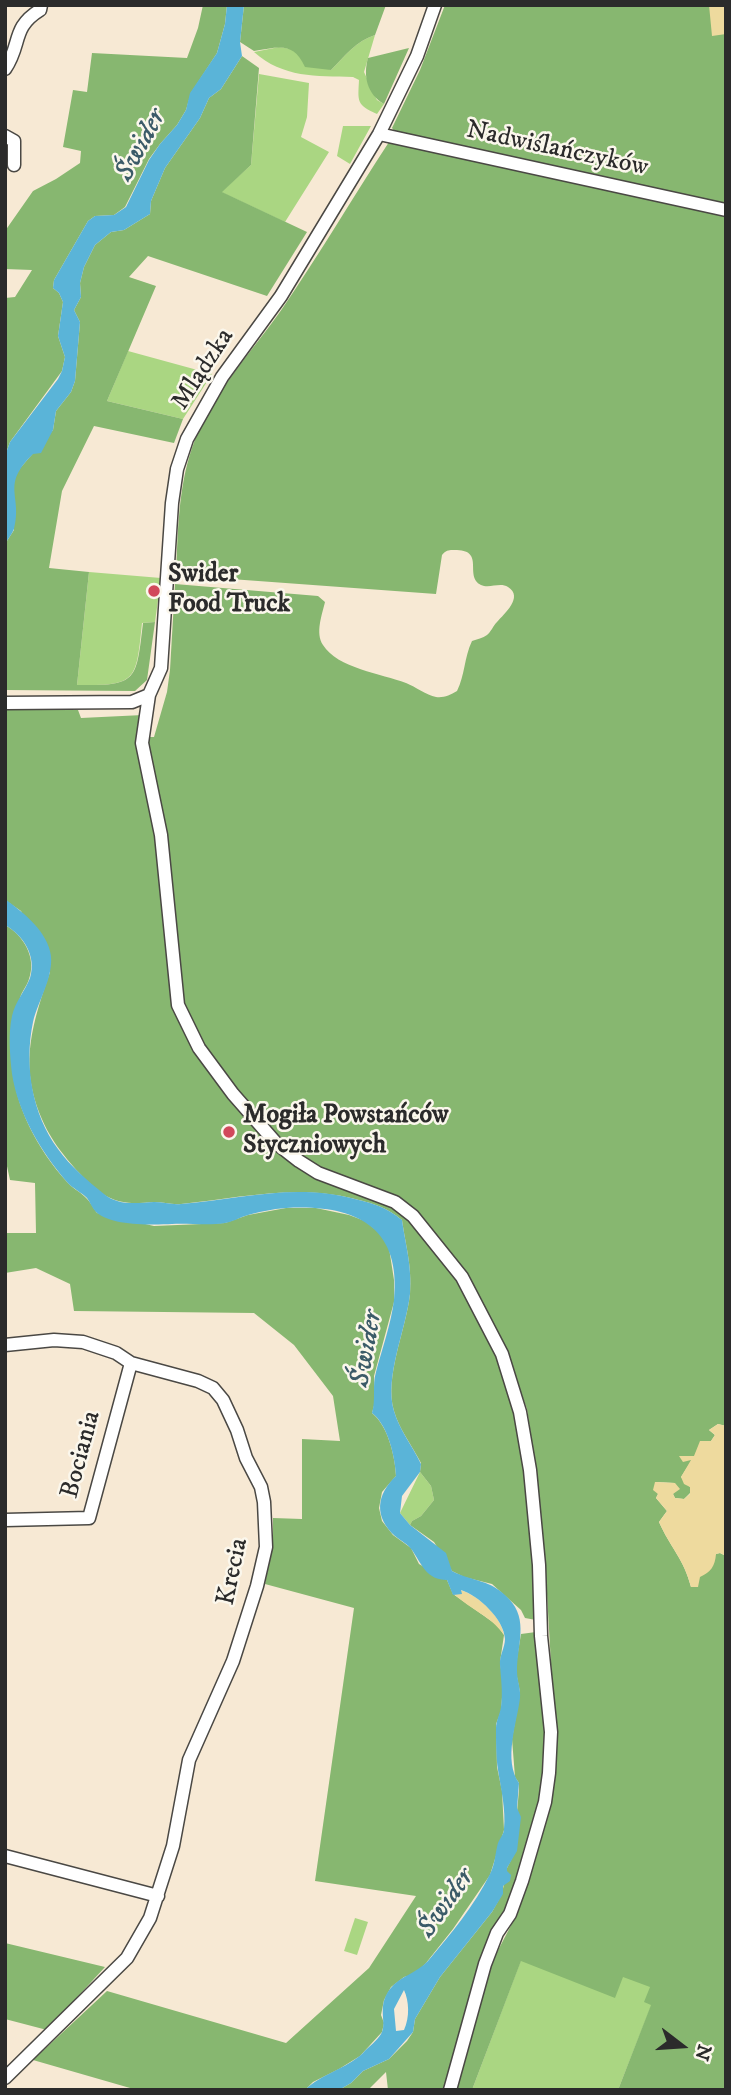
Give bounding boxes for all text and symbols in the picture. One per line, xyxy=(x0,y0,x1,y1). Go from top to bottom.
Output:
water label: Świder xyxy=(109,104,175,188)
street label: Nadwiślańczyków xyxy=(463,115,651,185)
street label: Mlądzka xyxy=(166,323,242,417)
place label: Swider Food Truck xyxy=(168,560,290,622)
marker: Swider Food Truck xyxy=(146,583,162,599)
place label: Mogiła Powstańców Styczniowych xyxy=(243,1101,449,1162)
marker: Mogiła Powstańców Styczniowych xyxy=(221,1124,237,1140)
water label: Świder xyxy=(345,1308,391,1390)
street label: Bociania xyxy=(55,1408,109,1502)
street label: Krecia xyxy=(212,1536,256,1608)
water label: Świder xyxy=(411,1863,483,1945)
north arrow xyxy=(647,2011,717,2081)
text: N xyxy=(689,2041,716,2063)

